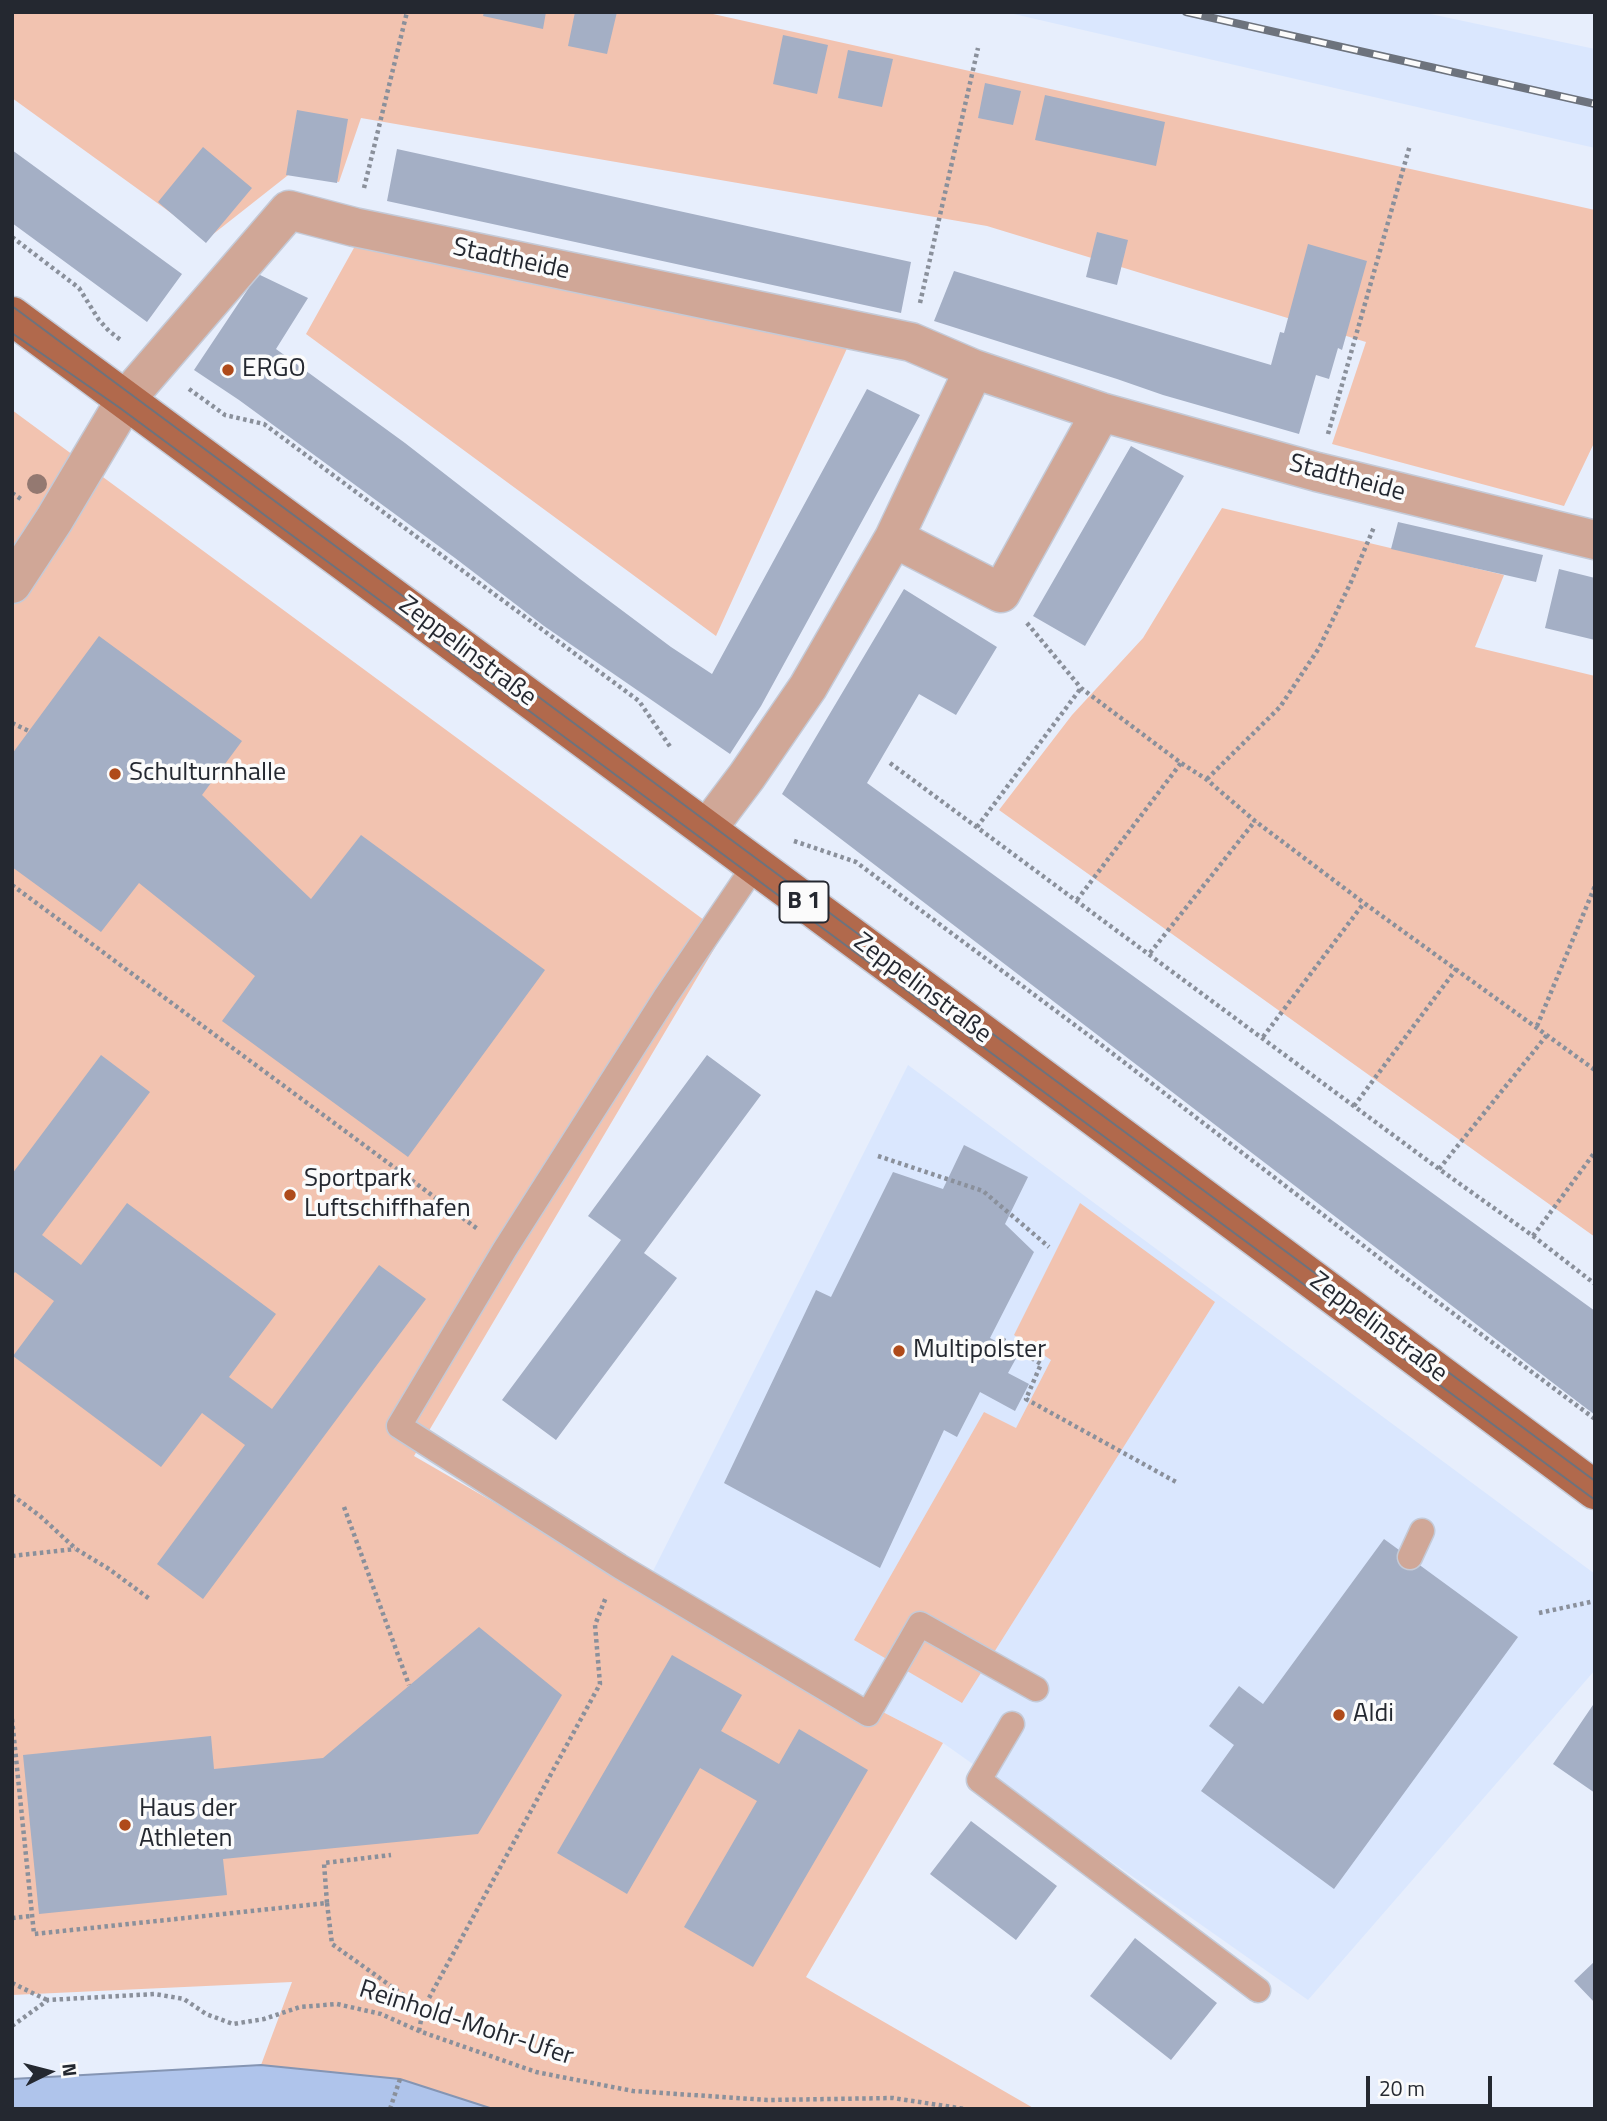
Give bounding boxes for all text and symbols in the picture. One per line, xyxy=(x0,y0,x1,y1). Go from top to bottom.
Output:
street label: Stadtheide xyxy=(450,232,572,288)
place label: ERGO xyxy=(242,354,306,386)
marker: ERGO xyxy=(220,362,236,378)
street label: Stadtheide xyxy=(1286,449,1408,509)
street label: Zeppelinstraße xyxy=(392,590,542,714)
place label: Schulturnhalle xyxy=(129,758,286,790)
marker: Schulturnhalle xyxy=(107,766,123,782)
road number: B 1 xyxy=(780,882,828,922)
street label: Zeppelinstraße xyxy=(847,927,997,1051)
place label: Sportpark Luftschiffhafen xyxy=(304,1164,471,1226)
marker: Sportpark Luftschiffhafen xyxy=(282,1187,298,1203)
street label: Zeppelinstraße xyxy=(1303,1266,1453,1390)
place label: Multipolster xyxy=(913,1335,1046,1367)
marker: Multipolster xyxy=(891,1343,907,1359)
place label: Aldi xyxy=(1353,1699,1394,1731)
marker: Aldi xyxy=(1331,1707,1347,1723)
place label: Haus der Athleten xyxy=(139,1794,237,1856)
marker: Haus der Athleten xyxy=(117,1817,133,1833)
street label: Reinhold-Mohr-Ufer xyxy=(355,1975,577,2073)
north arrow xyxy=(14,2037,84,2107)
text: N xyxy=(55,2062,85,2078)
scale bar xyxy=(1369,2062,1495,2106)
text: 20 m xyxy=(1379,2072,1425,2104)

